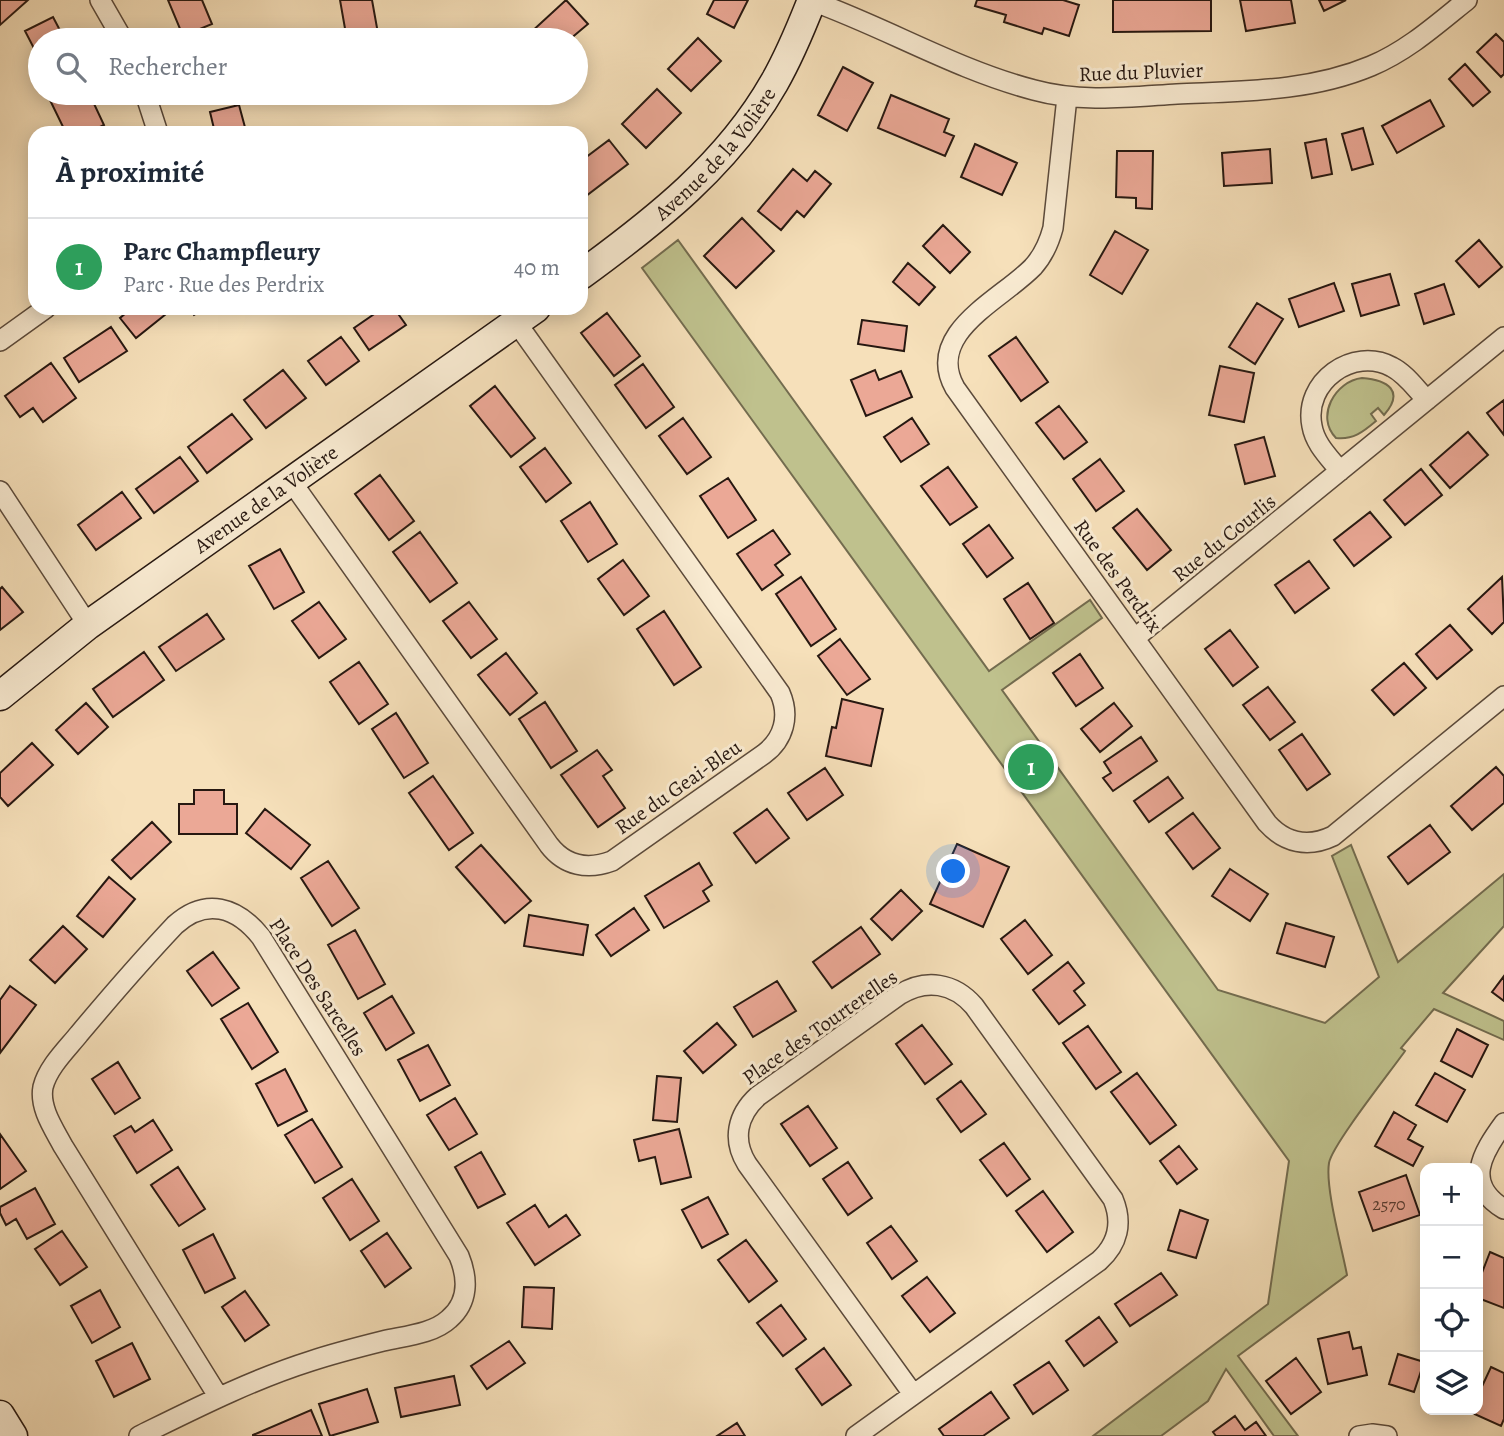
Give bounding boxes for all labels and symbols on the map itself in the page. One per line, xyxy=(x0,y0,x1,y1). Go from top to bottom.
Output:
street label: Rue du Pluvier xyxy=(1078,56,1204,88)
street label: Avenue de la Volière xyxy=(648,82,782,227)
street label: Avenue de la Volière xyxy=(188,439,343,560)
street label: Rue du Courlis xyxy=(1166,487,1282,589)
street label: Rue des Perdrix xyxy=(1067,514,1169,638)
street label: Rue du Geai-Bleu xyxy=(609,733,747,841)
pin: 1 xyxy=(1008,741,1054,793)
your location xyxy=(936,854,970,888)
street label: Place Des Sarcelles xyxy=(263,912,373,1062)
street label: Place des Tourterelles xyxy=(737,963,903,1091)
house number: 2570 xyxy=(1372,1192,1406,1216)

